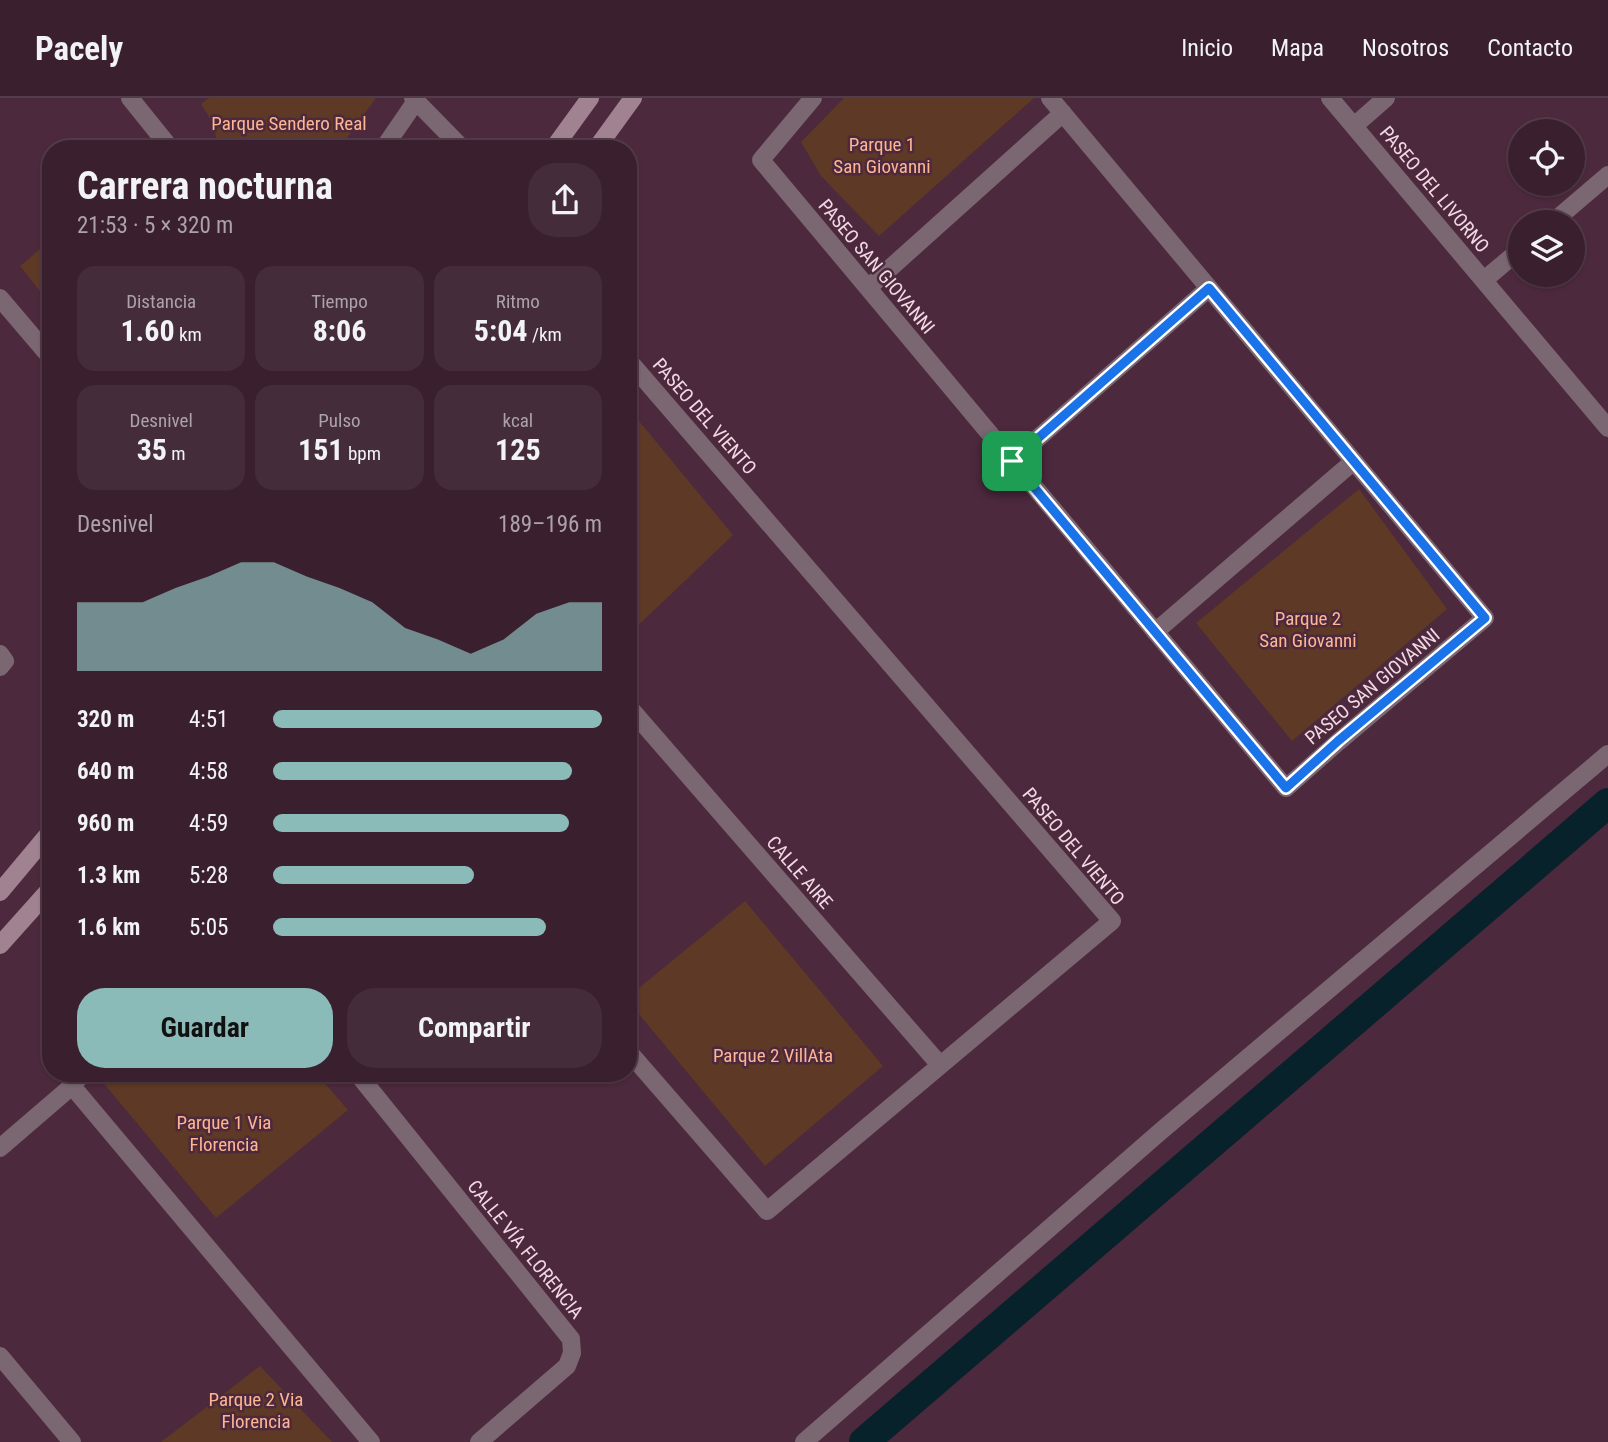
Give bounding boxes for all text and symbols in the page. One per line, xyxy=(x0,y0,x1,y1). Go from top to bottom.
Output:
text: Pacely xyxy=(35,29,123,68)
text: Inicio xyxy=(1181,34,1233,62)
text: Mapa xyxy=(1271,34,1324,62)
text: Nosotros xyxy=(1362,34,1449,62)
text: Contacto xyxy=(1487,34,1573,62)
park label: Parque Sendero Real xyxy=(211,112,367,135)
map controls xyxy=(1508,119,1585,287)
button: locate xyxy=(1508,119,1585,196)
street label: PASEO DEL LIVORNO xyxy=(1375,121,1494,257)
park label: Parque 1 San Giovanni xyxy=(833,133,931,178)
button: share xyxy=(528,163,602,237)
text: Carrera nocturna xyxy=(77,164,333,208)
street label: PASEO SAN GIOVANNI xyxy=(814,194,940,338)
button: layers xyxy=(1508,210,1585,287)
text: 21:53 · 5 × 320 m xyxy=(77,212,233,239)
text: Distancia xyxy=(126,290,196,313)
text: Tiempo xyxy=(311,290,368,313)
text: Ritmo xyxy=(496,290,540,313)
text: 1.60 xyxy=(120,313,175,348)
text: 8:06 xyxy=(313,313,366,348)
text: 5:04 xyxy=(474,313,528,348)
text: km xyxy=(175,323,202,346)
text: /km xyxy=(528,323,562,346)
street label: PASEO DEL VIENTO xyxy=(648,354,761,479)
text: Desnivel xyxy=(130,409,193,432)
text: Pulso xyxy=(318,409,361,432)
text: kcal xyxy=(503,409,533,432)
pin xyxy=(982,431,1042,491)
text: 35 xyxy=(137,432,167,467)
text: 151 xyxy=(298,432,344,467)
text: 125 xyxy=(495,432,541,467)
text: m xyxy=(167,442,186,465)
text: bpm xyxy=(344,442,381,465)
icon: arrive xyxy=(993,442,1031,480)
text: Desnivel xyxy=(77,511,154,538)
text: 189–196 m xyxy=(498,511,602,538)
park label: Parque 2 San Giovanni xyxy=(1259,607,1357,652)
street label: PASEO SAN GIOVANNI xyxy=(1300,623,1444,749)
text: 320 m xyxy=(77,706,134,733)
text: 4:51 xyxy=(189,706,228,733)
text: 640 m xyxy=(77,758,134,785)
text: 4:58 xyxy=(189,758,228,785)
street label: PASEO DEL VIENTO xyxy=(1018,783,1129,910)
text: 960 m xyxy=(77,810,134,837)
text: 4:59 xyxy=(189,810,228,837)
street label: CALLE AIRE xyxy=(762,831,837,913)
text: 1.3 km xyxy=(77,862,140,889)
text: 5:28 xyxy=(189,862,228,889)
text: 1.6 km xyxy=(77,914,140,941)
text: 5:05 xyxy=(189,914,228,941)
button: Guardar xyxy=(77,988,333,1068)
button: Compartir xyxy=(347,988,602,1068)
park label: Parque 2 VillAta xyxy=(713,1044,833,1067)
park label: Parque 1 Via Florencia xyxy=(177,1111,271,1156)
street label: CALLE VÍA FLORENCIA xyxy=(463,1175,589,1323)
park label: Parque 2 Via Florencia xyxy=(209,1388,303,1433)

